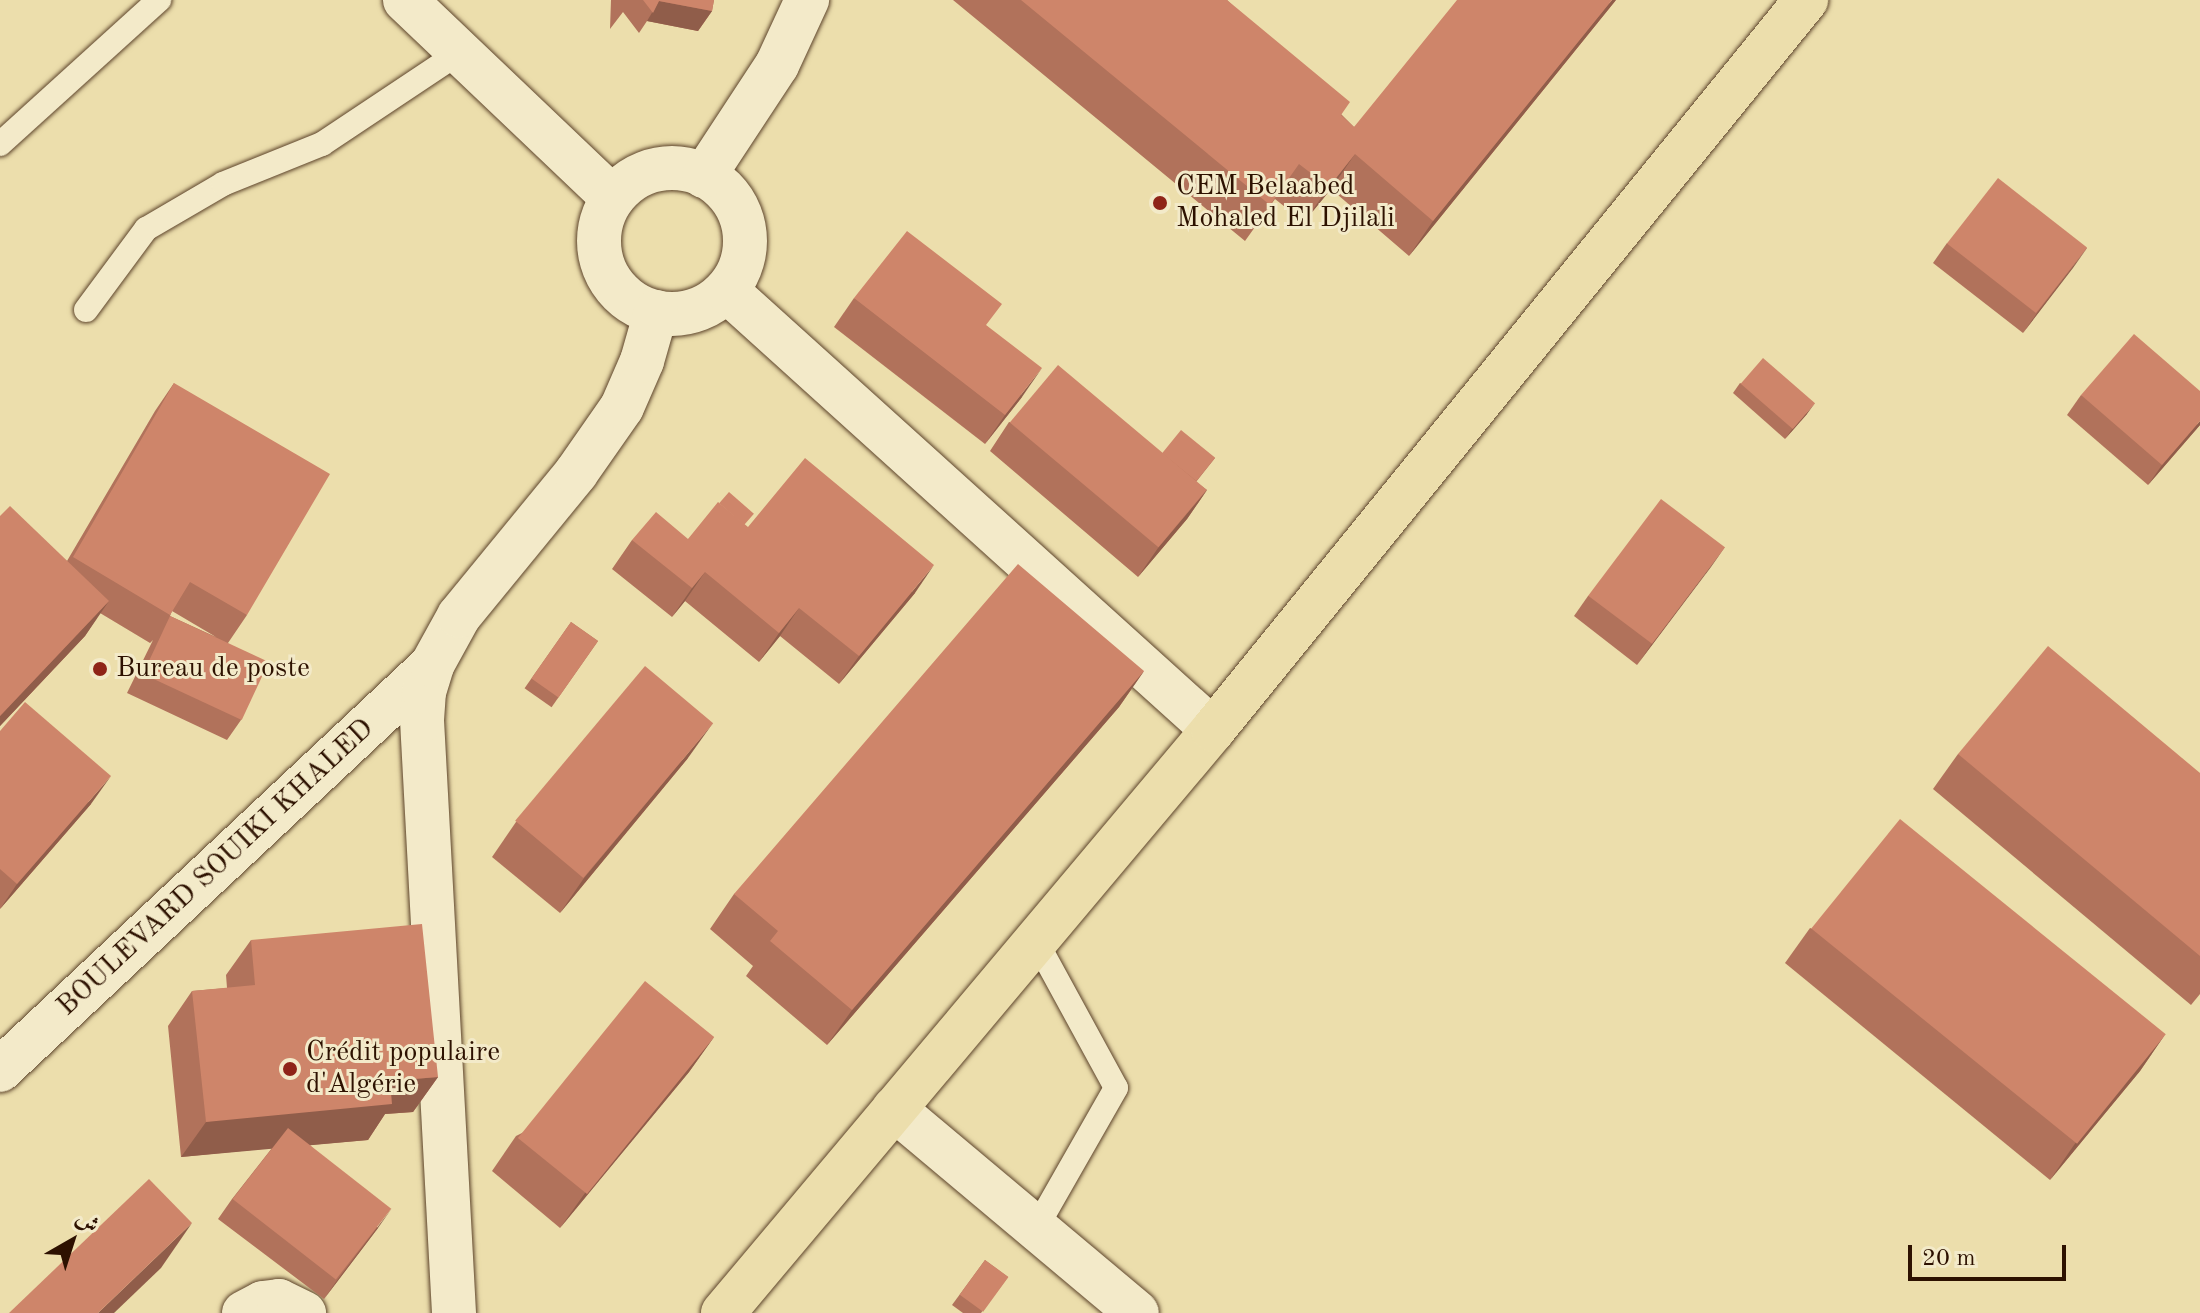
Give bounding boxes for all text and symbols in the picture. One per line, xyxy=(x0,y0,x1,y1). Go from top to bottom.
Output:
place label: CEM Belaabed Mohaled El Djilali xyxy=(1176,170,1395,236)
marker: CEM Belaabed Mohaled El Djilali xyxy=(1151,194,1169,212)
place label: Bureau de poste xyxy=(116,652,310,686)
marker: Bureau de poste xyxy=(91,660,109,678)
street label: BOULEVARD SOUIKI KHALED xyxy=(51,712,381,1024)
place label: Crédit populaire d'Algérie xyxy=(306,1036,500,1102)
marker: Crédit populaire d'Algérie xyxy=(281,1060,299,1078)
north arrow xyxy=(32,1201,112,1281)
text: ش xyxy=(72,1207,103,1238)
scale bar xyxy=(1912,1229,2070,1279)
text: 20 m xyxy=(1922,1247,1976,1271)

